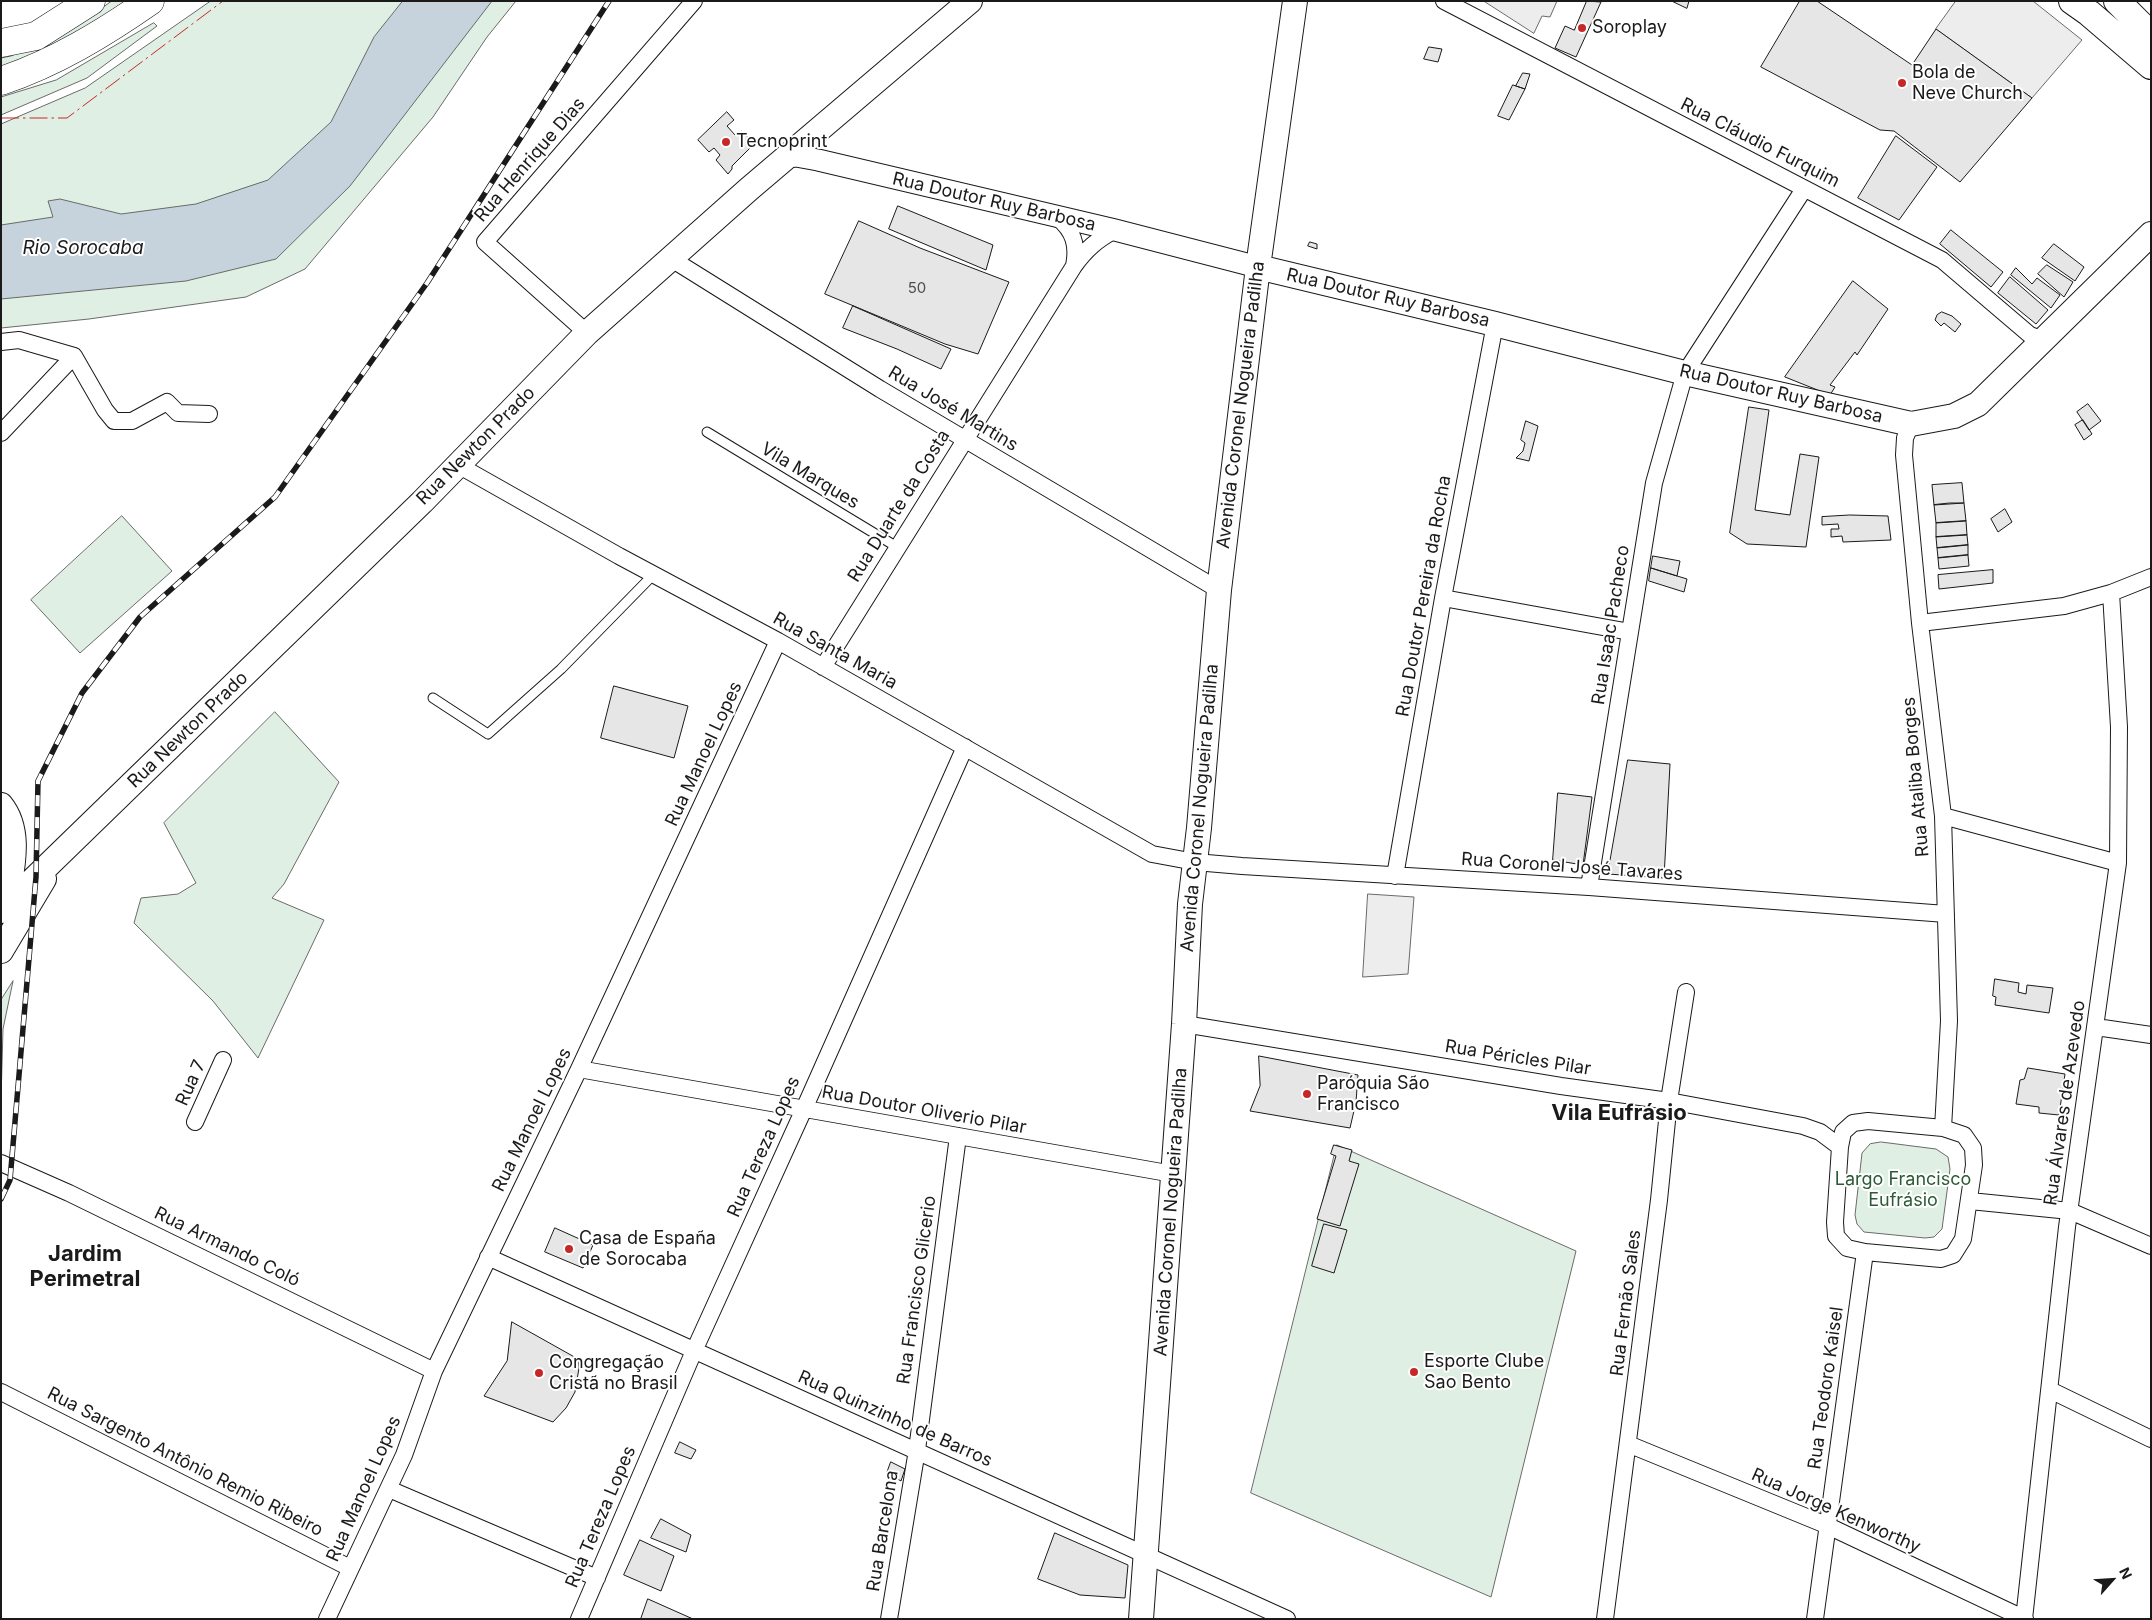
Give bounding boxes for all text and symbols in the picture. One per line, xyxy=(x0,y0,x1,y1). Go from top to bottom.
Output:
place label: Soroplay xyxy=(1592,17,1667,39)
marker: Soroplay xyxy=(1576,22,1588,34)
place label: Bola de Neve Church xyxy=(1912,62,2023,104)
marker: Bola de Neve Church xyxy=(1896,77,1908,89)
street label: Rua Henrique Dias xyxy=(470,93,590,227)
street label: Rua Cláudio Furquim xyxy=(1677,93,1843,193)
place label: Tecnoprint xyxy=(736,131,827,153)
marker: Tecnoprint xyxy=(720,136,732,148)
street label: Rua Doutor Ruy Barbosa xyxy=(890,168,1098,236)
water label: Rio Sorocaba xyxy=(22,237,144,259)
street label: Avenida Coronel Nogueira Padilha xyxy=(1213,260,1269,550)
street label: Rua Doutor Ruy Barbosa xyxy=(1284,264,1492,332)
house number: 50 xyxy=(908,279,926,297)
street label: Rua Doutor Ruy Barbosa xyxy=(1677,360,1885,428)
street label: Rua José Martins xyxy=(884,362,1022,456)
street label: Rua Newton Prado xyxy=(412,382,540,510)
street label: Rua Duarte da Costa xyxy=(843,426,955,586)
street label: Vila Marques xyxy=(757,438,863,514)
street label: Rua Doutor Pereira da Rocha xyxy=(1392,474,1456,718)
street label: Rua Isaac Pacheco xyxy=(1588,544,1634,706)
street label: Rua Santa Maria xyxy=(769,608,901,694)
street label: Avenida Coronel Nogueira Padilha xyxy=(1177,663,1223,953)
street label: Rua Newton Prado xyxy=(124,667,252,793)
street label: Rua Manoel Lopes xyxy=(661,678,747,830)
street label: Rua Ataliba Borges xyxy=(1898,696,1934,858)
street label: Rua Coronel José Tavares xyxy=(1460,848,1684,886)
street label: Rua Álvares de Azevedo xyxy=(2040,999,2090,1207)
street label: Rua Péricles Pilar xyxy=(1443,1036,1593,1080)
street label: Rua Manoel Lopes xyxy=(488,1045,576,1195)
street label: Rua 7 xyxy=(171,1057,211,1109)
street label: Avenida Coronel Nogueira Padilha xyxy=(1150,1067,1192,1357)
street label: Rua Tereza Lopes xyxy=(723,1073,805,1221)
place label: Paróquia São Francisco xyxy=(1317,1073,1430,1116)
street label: Rua Doutor Oliverio Pilar xyxy=(820,1081,1028,1139)
marker: Paróquia São Francisco xyxy=(1301,1088,1313,1100)
district label: Vila Eufrásio xyxy=(1551,1100,1687,1126)
park label: Largo Francisco Eufrásio xyxy=(1835,1169,1971,1212)
street label: Rua Francisco Glicerio xyxy=(893,1194,941,1386)
street label: Rua Armando Coló xyxy=(151,1202,303,1292)
place label: Casa de España de Sorocaba xyxy=(579,1228,716,1270)
street label: Rua Fernão Sales xyxy=(1606,1228,1646,1378)
district label: Jardim Perimetral xyxy=(30,1241,140,1292)
marker: Casa de España de Sorocaba xyxy=(563,1243,575,1255)
street label: Rua Teodoro Kaisel xyxy=(1804,1305,1848,1471)
place label: Esporte Clube Sao Bento xyxy=(1424,1351,1544,1394)
place label: Congregação Cristã no Brasil xyxy=(549,1352,678,1395)
street label: Rua Quinzinho de Barros xyxy=(794,1366,996,1472)
marker: Esporte Clube Sao Bento xyxy=(1408,1366,1420,1378)
marker: Congregação Cristã no Brasil xyxy=(533,1367,545,1379)
street label: Rua Sargento Antônio Remio Ribeiro xyxy=(44,1383,326,1541)
street label: Rua Manoel Lopes xyxy=(322,1413,406,1565)
street label: Rua Tereza Lopes xyxy=(561,1443,641,1591)
street label: Rua Jorge Kenworthy xyxy=(1748,1464,1924,1558)
street label: Rua Barcelona xyxy=(863,1469,903,1593)
north arrow xyxy=(2087,1555,2137,1605)
text: N xyxy=(2116,1565,2136,1582)

